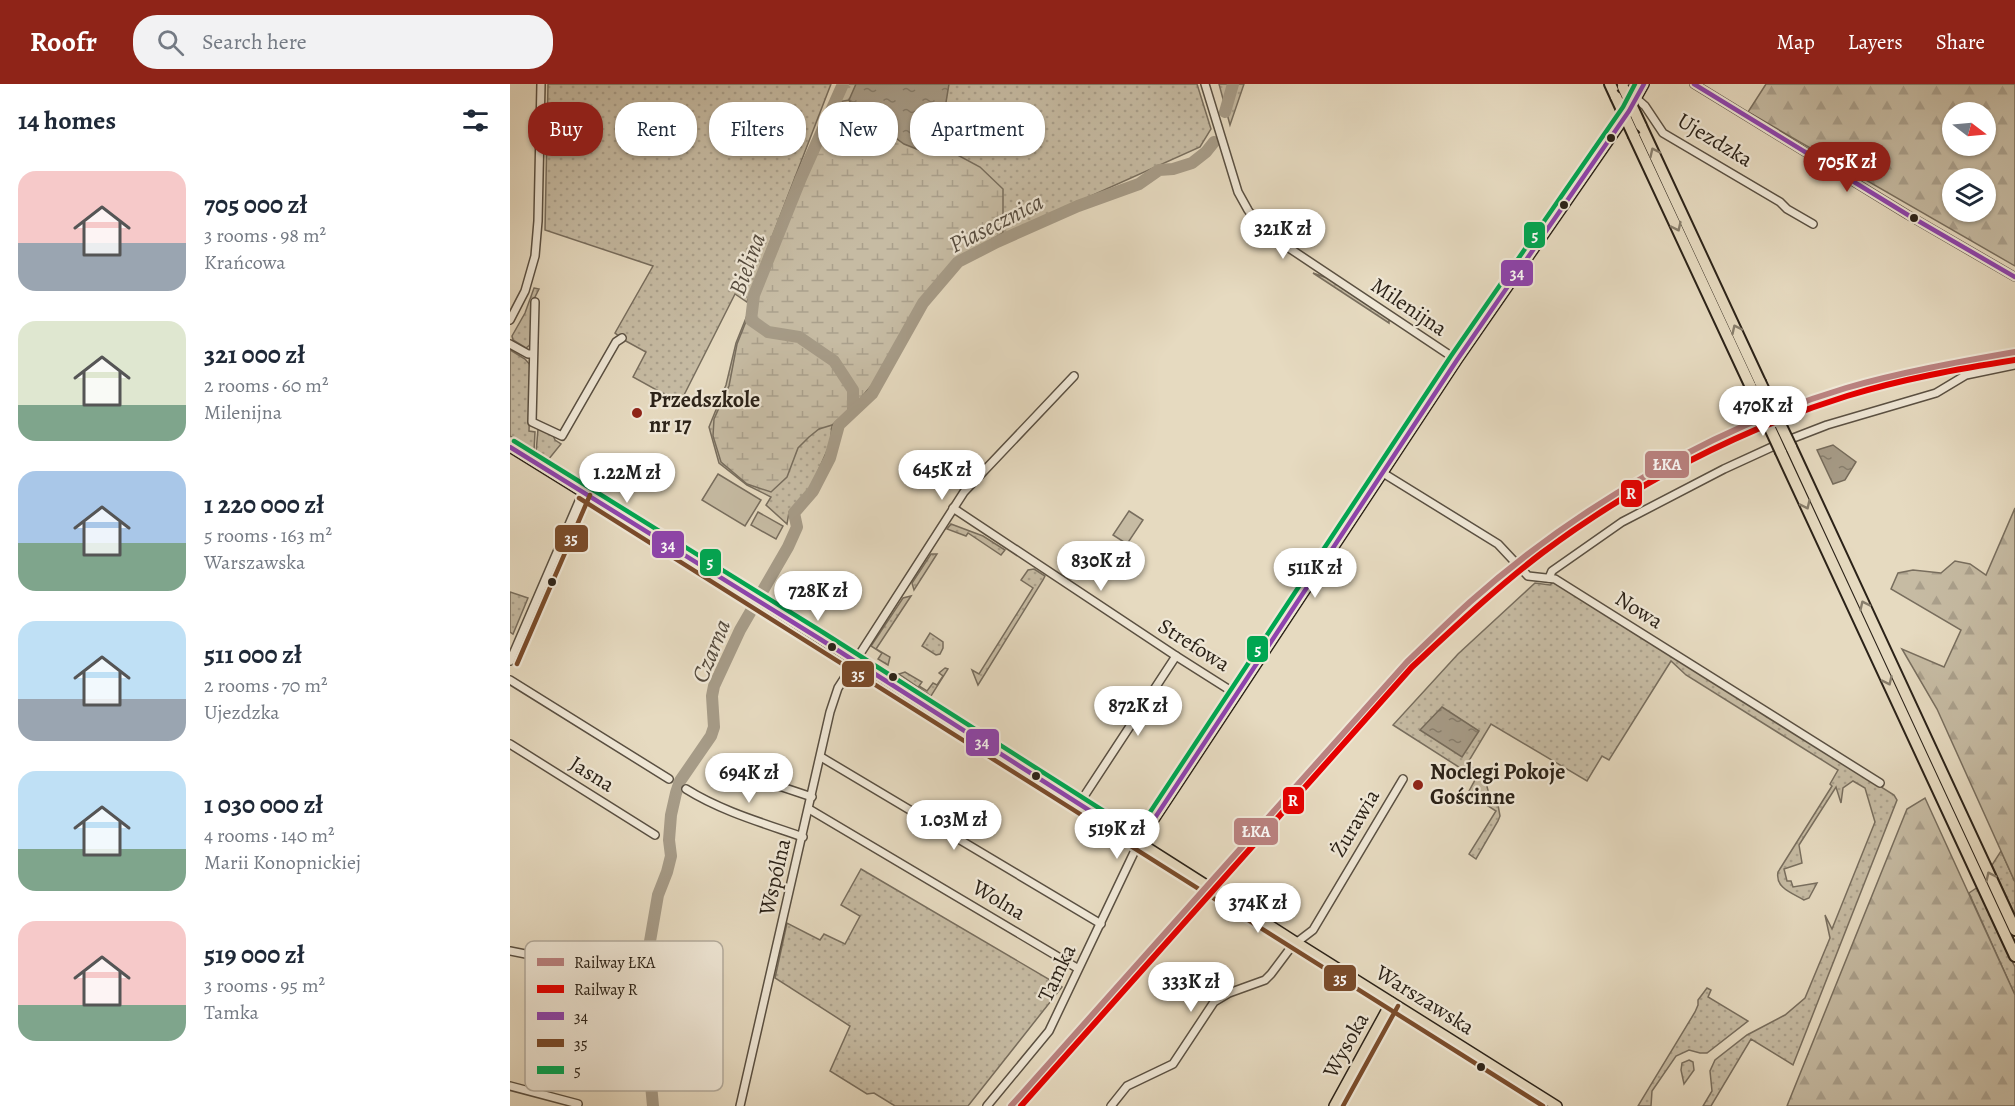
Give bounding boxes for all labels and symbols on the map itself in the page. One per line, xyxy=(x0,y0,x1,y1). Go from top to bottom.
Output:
north arrow xyxy=(1942,102,1996,156)
street label: Ujezdzka xyxy=(1672,106,1759,175)
unlabelled marker xyxy=(1605,132,1617,144)
pin: 705K zł xyxy=(1792,142,1902,193)
one-way arrow xyxy=(1649,148,1661,159)
water label: Piasecznica xyxy=(943,186,1049,260)
unlabelled marker xyxy=(1558,199,1570,211)
pin: 321K zł xyxy=(1228,209,1338,260)
unlabelled marker xyxy=(1908,212,1920,224)
line badge: 5 xyxy=(1523,221,1546,249)
one-way arrow xyxy=(1669,221,1681,232)
text: 5 xyxy=(1532,225,1539,247)
water label: Bielina xyxy=(721,229,773,299)
line badge: 34 xyxy=(1500,259,1534,287)
text: 34 xyxy=(1510,263,1525,285)
street label: Milenijna xyxy=(1365,271,1454,344)
one-way arrow xyxy=(1731,325,1743,336)
place label: Przedszkole nr 17 xyxy=(649,385,760,440)
pin: 470K zł xyxy=(1708,386,1818,437)
marker: Przedszkole nr 17 xyxy=(630,406,644,420)
pin: 645K zł xyxy=(887,450,997,501)
line badge: ŁKA xyxy=(1644,450,1690,479)
pin: 1.22M zł xyxy=(565,453,689,504)
text: ŁKA xyxy=(1652,454,1683,476)
line badge: R xyxy=(1620,479,1643,508)
text: R xyxy=(1626,483,1637,505)
one-way arrow xyxy=(1799,498,1811,509)
line badge: 35 xyxy=(554,524,589,553)
text: 35 xyxy=(564,528,578,550)
line badge: 34 xyxy=(651,530,685,559)
text: 34 xyxy=(661,535,676,557)
pin: 830K zł xyxy=(1046,541,1156,592)
line badge: 5 xyxy=(699,548,722,577)
pin: 511K zł xyxy=(1260,548,1370,599)
text: 5 xyxy=(707,552,714,574)
pin: 728K zł xyxy=(763,571,873,622)
unlabelled marker xyxy=(546,576,558,588)
street label: Nowa xyxy=(1609,584,1669,637)
one-way arrow xyxy=(1860,601,1872,612)
street label: Strefowa xyxy=(1152,611,1236,679)
water label: Czarna xyxy=(684,614,738,688)
line badge: 5 xyxy=(1246,635,1269,663)
text: 5 xyxy=(1255,639,1262,661)
unlabelled marker xyxy=(826,641,838,653)
line badge: 35 xyxy=(841,660,875,688)
text: 35 xyxy=(851,664,865,686)
unlabelled marker xyxy=(887,671,899,683)
one-way arrow xyxy=(1881,675,1893,686)
pin: 872K zł xyxy=(1083,686,1193,737)
line badge: 34 xyxy=(965,728,1000,757)
text: 34 xyxy=(975,732,990,754)
street label: Jasna xyxy=(564,749,621,800)
pin: 694K zł xyxy=(694,753,804,804)
place label: Noclegi Pokoje Gościnne xyxy=(1430,757,1565,812)
unlabelled marker xyxy=(1030,770,1042,782)
marker: Noclegi Pokoje Gościnne xyxy=(1411,778,1425,792)
street label: Żurawia xyxy=(1323,783,1387,863)
line badge: R xyxy=(1282,786,1305,815)
text: R xyxy=(1288,790,1299,812)
pin: 1.03M zł xyxy=(892,800,1016,851)
pin: 519K zł xyxy=(1062,809,1172,860)
line badge: ŁKA xyxy=(1233,817,1279,846)
text: ŁKA xyxy=(1241,821,1272,843)
street label: Wspólna xyxy=(751,835,799,919)
street label: Wolna xyxy=(966,872,1032,928)
one-way arrow xyxy=(1986,872,1998,883)
pin: 374K zł xyxy=(1203,883,1313,934)
street label: Tamka xyxy=(1031,939,1084,1007)
legend xyxy=(525,941,723,1091)
text: Railway ŁKA xyxy=(574,952,656,974)
street label: Warszawska xyxy=(1369,957,1481,1043)
pin: 333K zł xyxy=(1136,962,1246,1013)
line badge: 35 xyxy=(1323,964,1357,992)
text: 35 xyxy=(1333,968,1347,990)
text: Railway R xyxy=(574,979,638,1001)
text: 34 xyxy=(574,1006,588,1028)
street label: Wysoka xyxy=(1315,1006,1377,1084)
text: 35 xyxy=(574,1033,588,1055)
text: 5 xyxy=(574,1060,581,1082)
unlabelled marker xyxy=(1475,1061,1487,1073)

